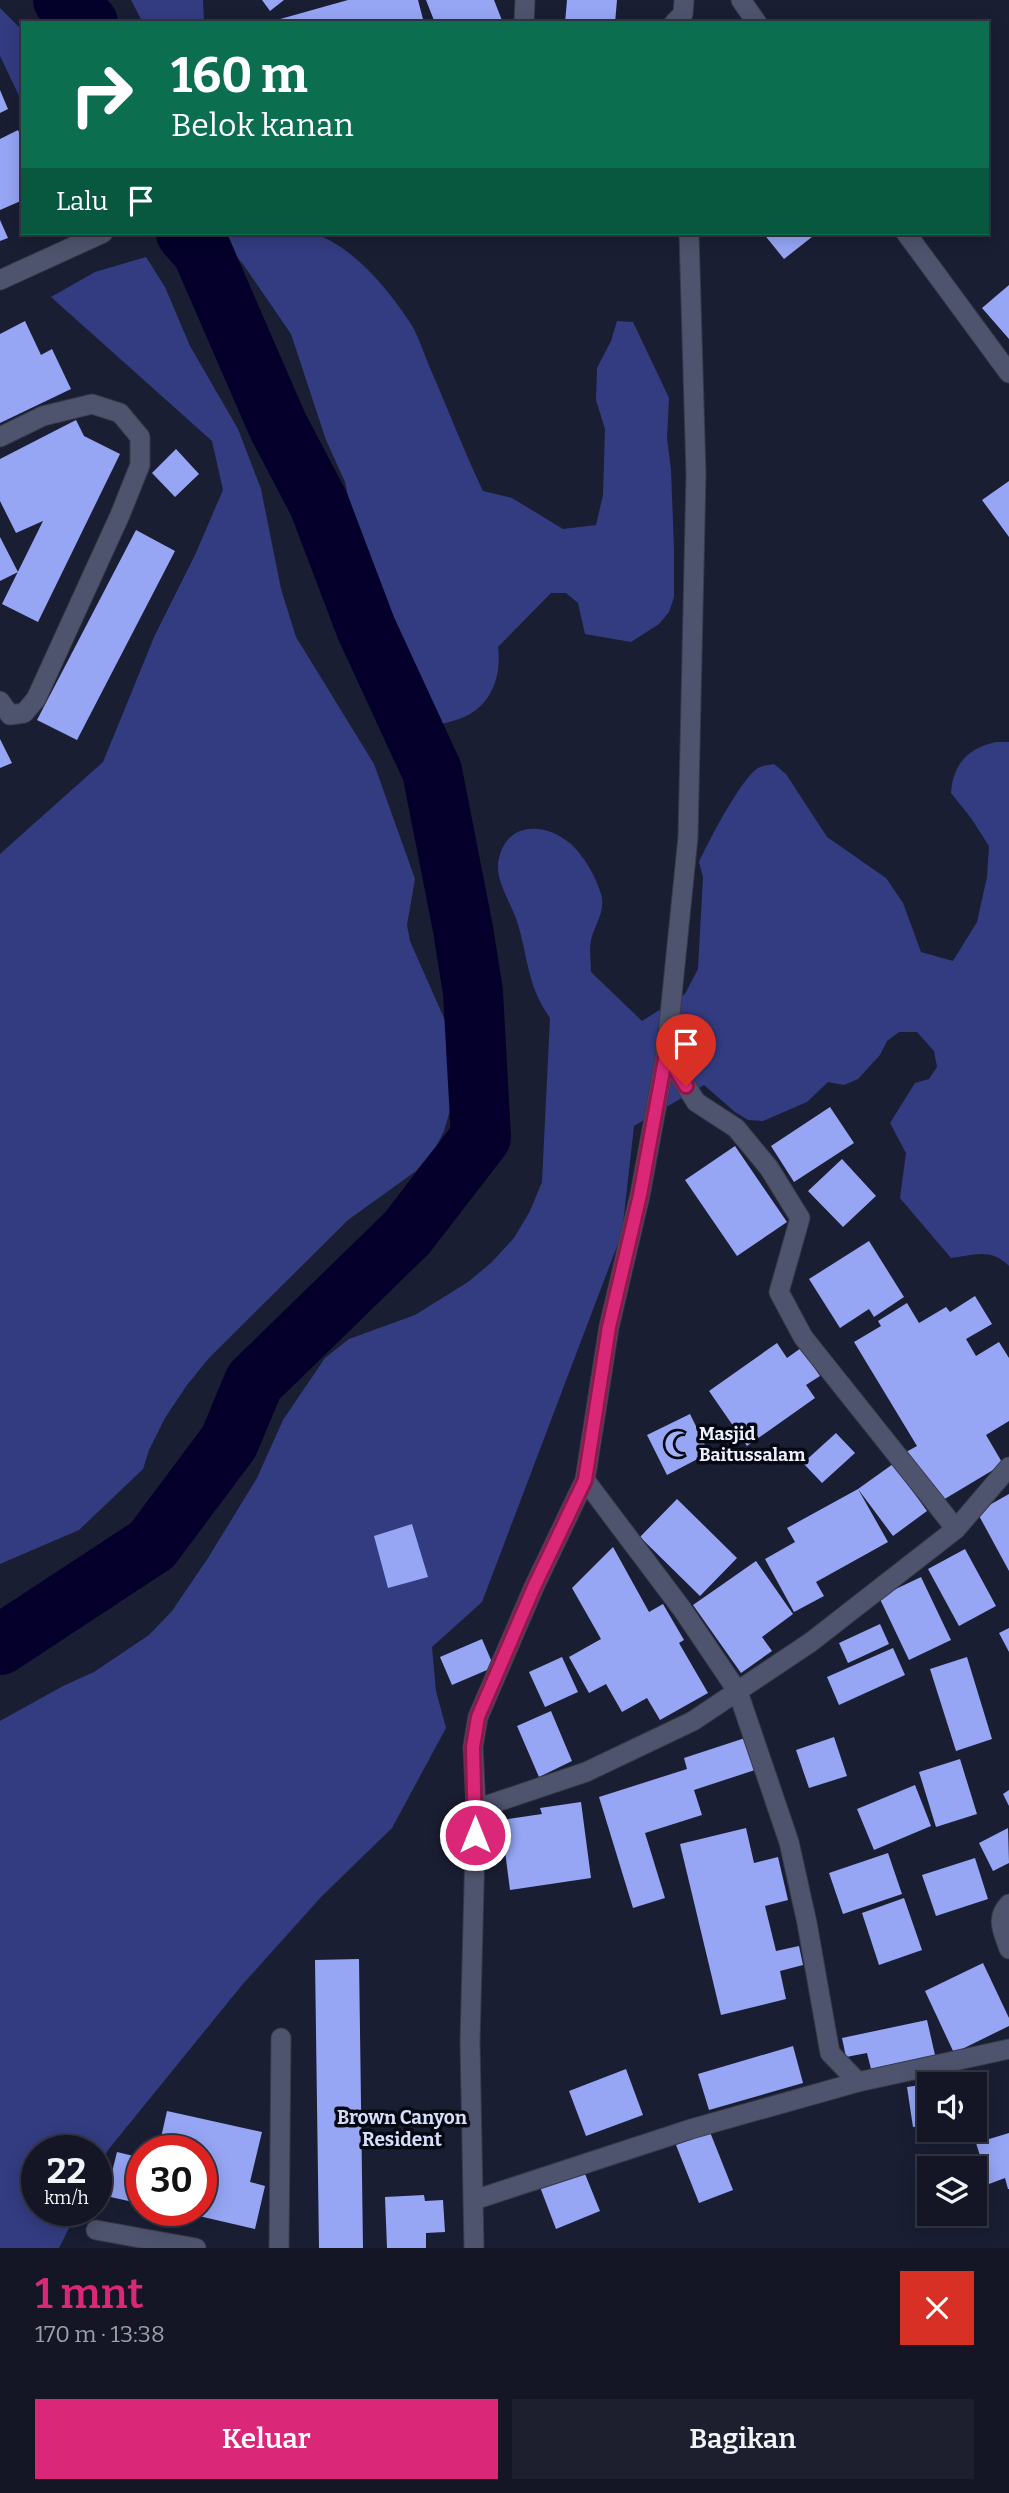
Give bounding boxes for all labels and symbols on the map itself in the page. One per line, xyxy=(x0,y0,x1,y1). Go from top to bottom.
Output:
pin xyxy=(656,1014,716,1086)
place label: Masjid Baitussalam xyxy=(699,1423,805,1466)
mosque icon: Masjid Baitussalam xyxy=(663,1429,693,1459)
position arrow xyxy=(438,1798,512,1872)
district label: Brown Canyon Resident xyxy=(337,2106,468,2151)
speed limit sign: 30 xyxy=(126,2135,217,2226)

